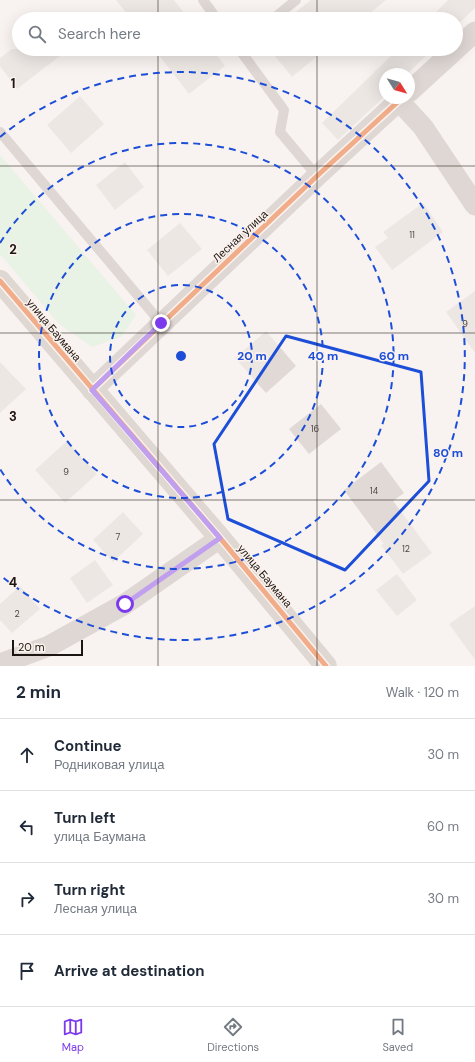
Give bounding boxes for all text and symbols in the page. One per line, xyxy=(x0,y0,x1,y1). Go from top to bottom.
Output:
search box xyxy=(12,12,463,56)
icon: search xyxy=(26,23,48,45)
text: Search here xyxy=(58,24,141,44)
north arrow xyxy=(379,68,415,104)
text: 1 xyxy=(11,75,15,92)
street label: Лесная улица xyxy=(210,206,271,265)
house number: 11 xyxy=(409,229,415,241)
text: 2 xyxy=(9,241,17,258)
street label: улица Баумана xyxy=(24,296,85,365)
route end xyxy=(152,314,170,332)
house number: 9 xyxy=(462,318,468,330)
text: 20 m xyxy=(237,348,267,364)
text: 40 m xyxy=(308,348,338,364)
text: 60 m xyxy=(379,348,409,364)
centre of rings xyxy=(174,349,188,363)
text: 3 xyxy=(9,408,17,425)
house number: 16 xyxy=(311,423,320,435)
text: 80 m xyxy=(433,445,463,461)
house number: 9 xyxy=(63,466,69,478)
house number: 14 xyxy=(370,485,379,497)
house number: 7 xyxy=(116,531,121,543)
street label: улица Баумана xyxy=(235,542,296,611)
house number: 12 xyxy=(402,543,410,555)
text: 4 xyxy=(9,574,17,591)
route start xyxy=(116,595,134,613)
house number: 2 xyxy=(14,608,20,620)
scale bar xyxy=(12,638,83,657)
text: 20 m xyxy=(18,640,44,654)
text: 2 min xyxy=(16,681,61,703)
text: Walk · 120 m xyxy=(386,684,459,701)
text: Continue xyxy=(54,736,122,756)
icon: ahead xyxy=(16,744,38,766)
text: 30 m xyxy=(427,746,459,763)
text: Родниковая улица xyxy=(54,756,164,773)
text: Turn left xyxy=(54,808,115,828)
icon: left xyxy=(16,816,38,838)
text: 60 m xyxy=(427,818,459,835)
text: улица Баумана xyxy=(54,828,146,845)
text: Turn right xyxy=(54,880,125,900)
icon: right xyxy=(16,888,38,910)
text: 30 m xyxy=(427,890,459,907)
text: Лесная улица xyxy=(54,900,137,917)
icon: arrive xyxy=(16,960,38,982)
text: Arrive at destination xyxy=(54,961,205,981)
tab: Map xyxy=(62,1016,84,1054)
tab: Directions xyxy=(207,1016,259,1054)
tab: Saved xyxy=(382,1016,413,1054)

